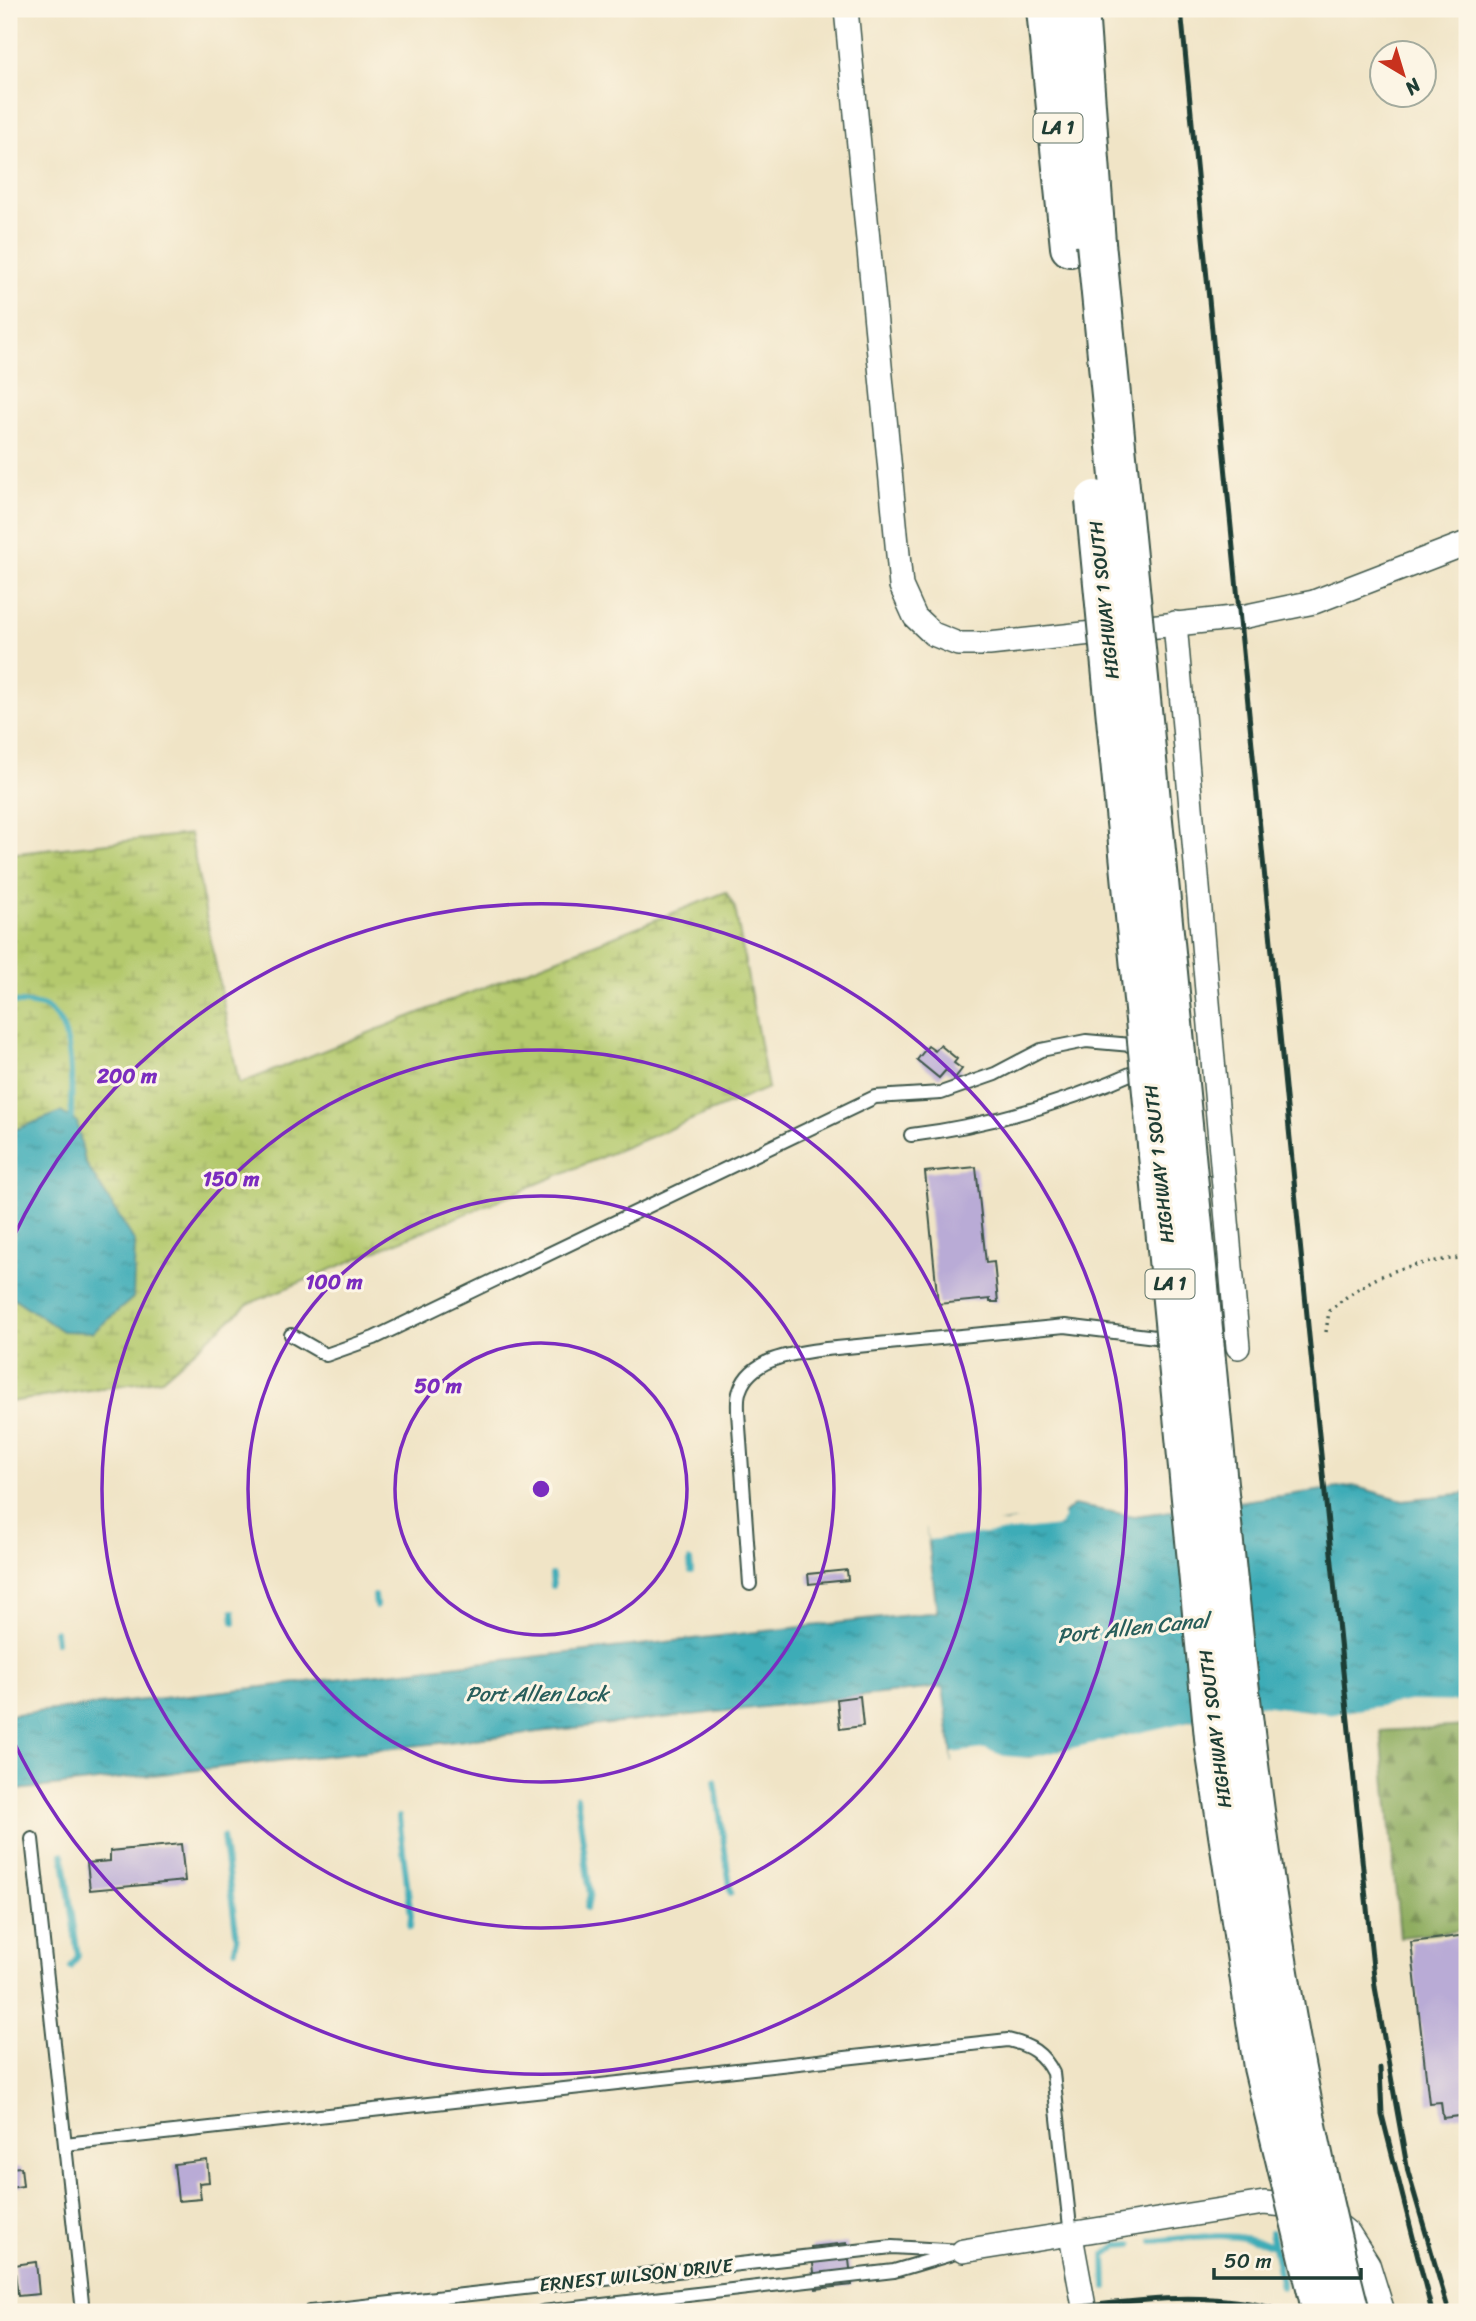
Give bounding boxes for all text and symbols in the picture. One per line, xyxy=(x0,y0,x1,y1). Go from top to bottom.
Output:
north arrow xyxy=(1368,38,1438,108)
text: N xyxy=(1397,69,1429,105)
road number: LA 1 xyxy=(1034,113,1082,142)
street label: HIGHWAY 1 SOUTH xyxy=(1079,518,1129,681)
text: 200 m xyxy=(96,1057,158,1095)
street label: HIGHWAY 1 SOUTH xyxy=(1134,1082,1184,1245)
text: 150 m xyxy=(203,1160,260,1198)
text: 100 m xyxy=(305,1263,363,1301)
road number: LA 1 xyxy=(1146,1269,1194,1298)
text: 50 m xyxy=(414,1367,463,1405)
centre of rings xyxy=(529,1477,553,1501)
water label: Port Allen Canal xyxy=(1056,1601,1215,1655)
street label: HIGHWAY 1 SOUTH xyxy=(1189,1647,1241,1810)
water label: Port Allen Lock xyxy=(466,1675,611,1713)
scale bar xyxy=(1214,2237,1360,2281)
text: 50 m xyxy=(1224,2242,1272,2280)
street label: ERNEST WILSON DRIVE xyxy=(538,2248,736,2302)

